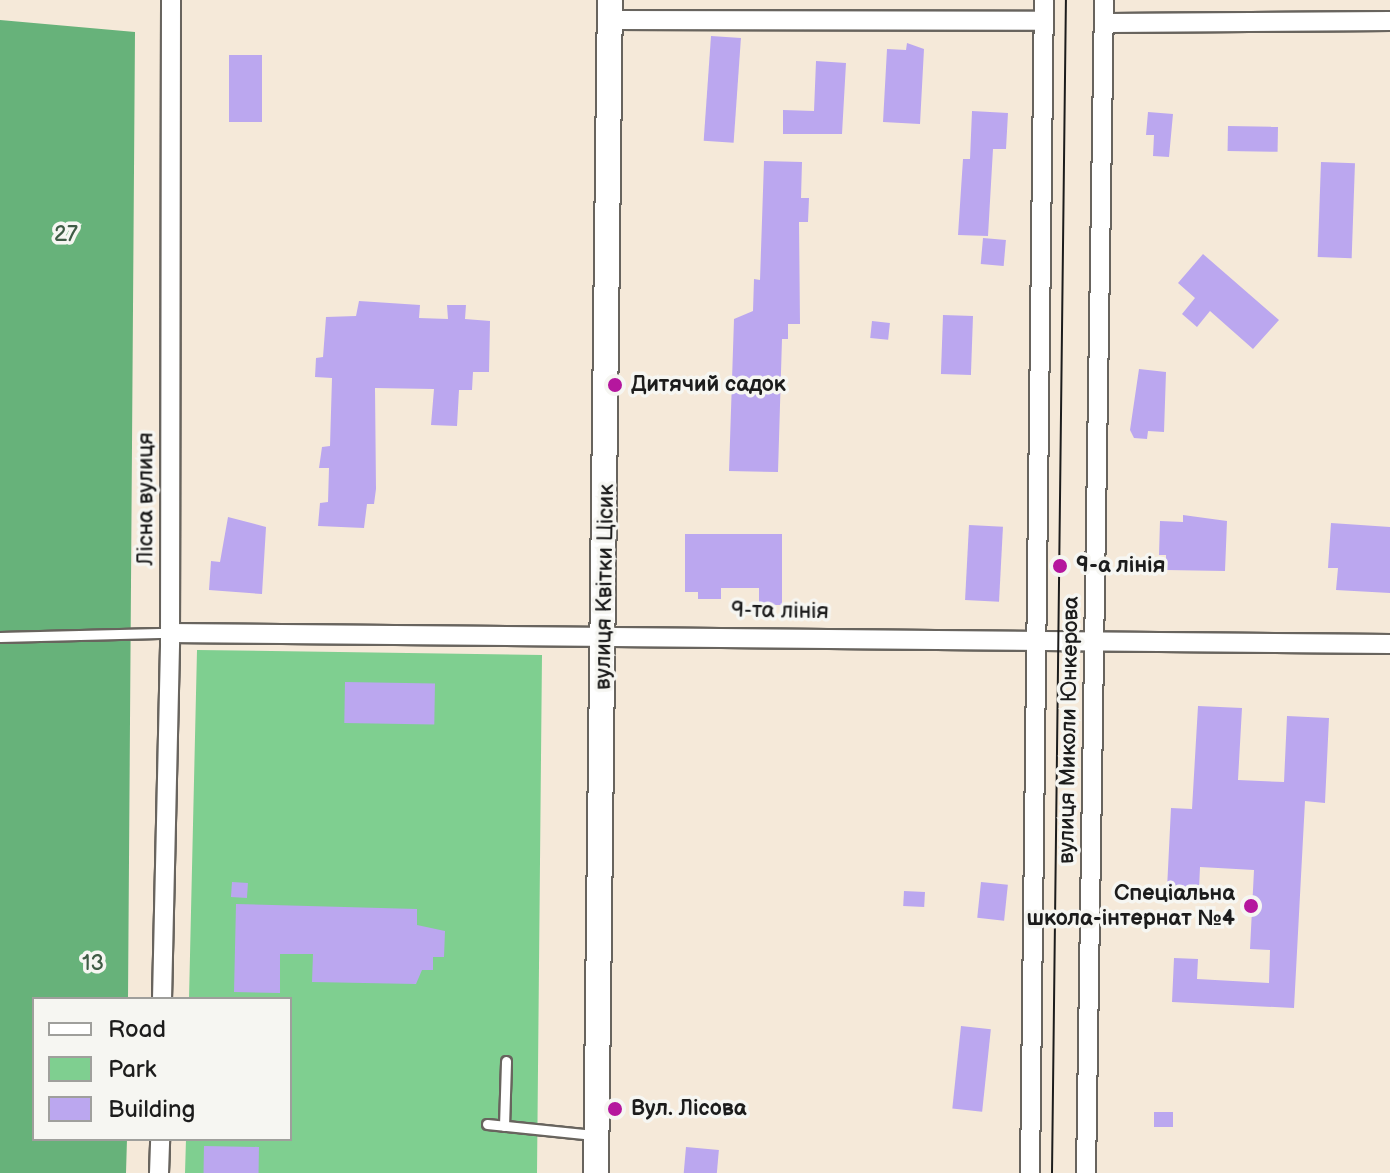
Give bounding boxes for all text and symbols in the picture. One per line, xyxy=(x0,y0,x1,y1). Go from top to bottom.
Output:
park label: 27 xyxy=(54,222,78,248)
place label: Дитячий садок xyxy=(631,372,786,398)
marker: Дитячий садок xyxy=(606,376,624,394)
street label: Лісна вулиця xyxy=(133,432,159,566)
street label: вулиця Квітки Цісик xyxy=(590,484,620,690)
place label: 9-а лінія xyxy=(1076,553,1165,579)
marker: 9-а лінія xyxy=(1051,557,1069,575)
street label: вулиця Миколи Юнкерова xyxy=(1053,596,1085,864)
street label: 9-та лінія xyxy=(731,597,829,625)
place label: Спеціальна школа-інтернат №4 xyxy=(1027,880,1235,932)
marker: Спеціальна школа-інтернат №4 xyxy=(1242,897,1260,915)
park label: 13 xyxy=(82,951,104,977)
legend xyxy=(32,997,292,1141)
text: Road xyxy=(108,1015,166,1044)
text: Park xyxy=(108,1055,156,1084)
text: Building xyxy=(108,1095,195,1124)
place label: Вул. Лісова xyxy=(631,1096,746,1122)
marker: Вул. Лісова xyxy=(606,1100,624,1118)

